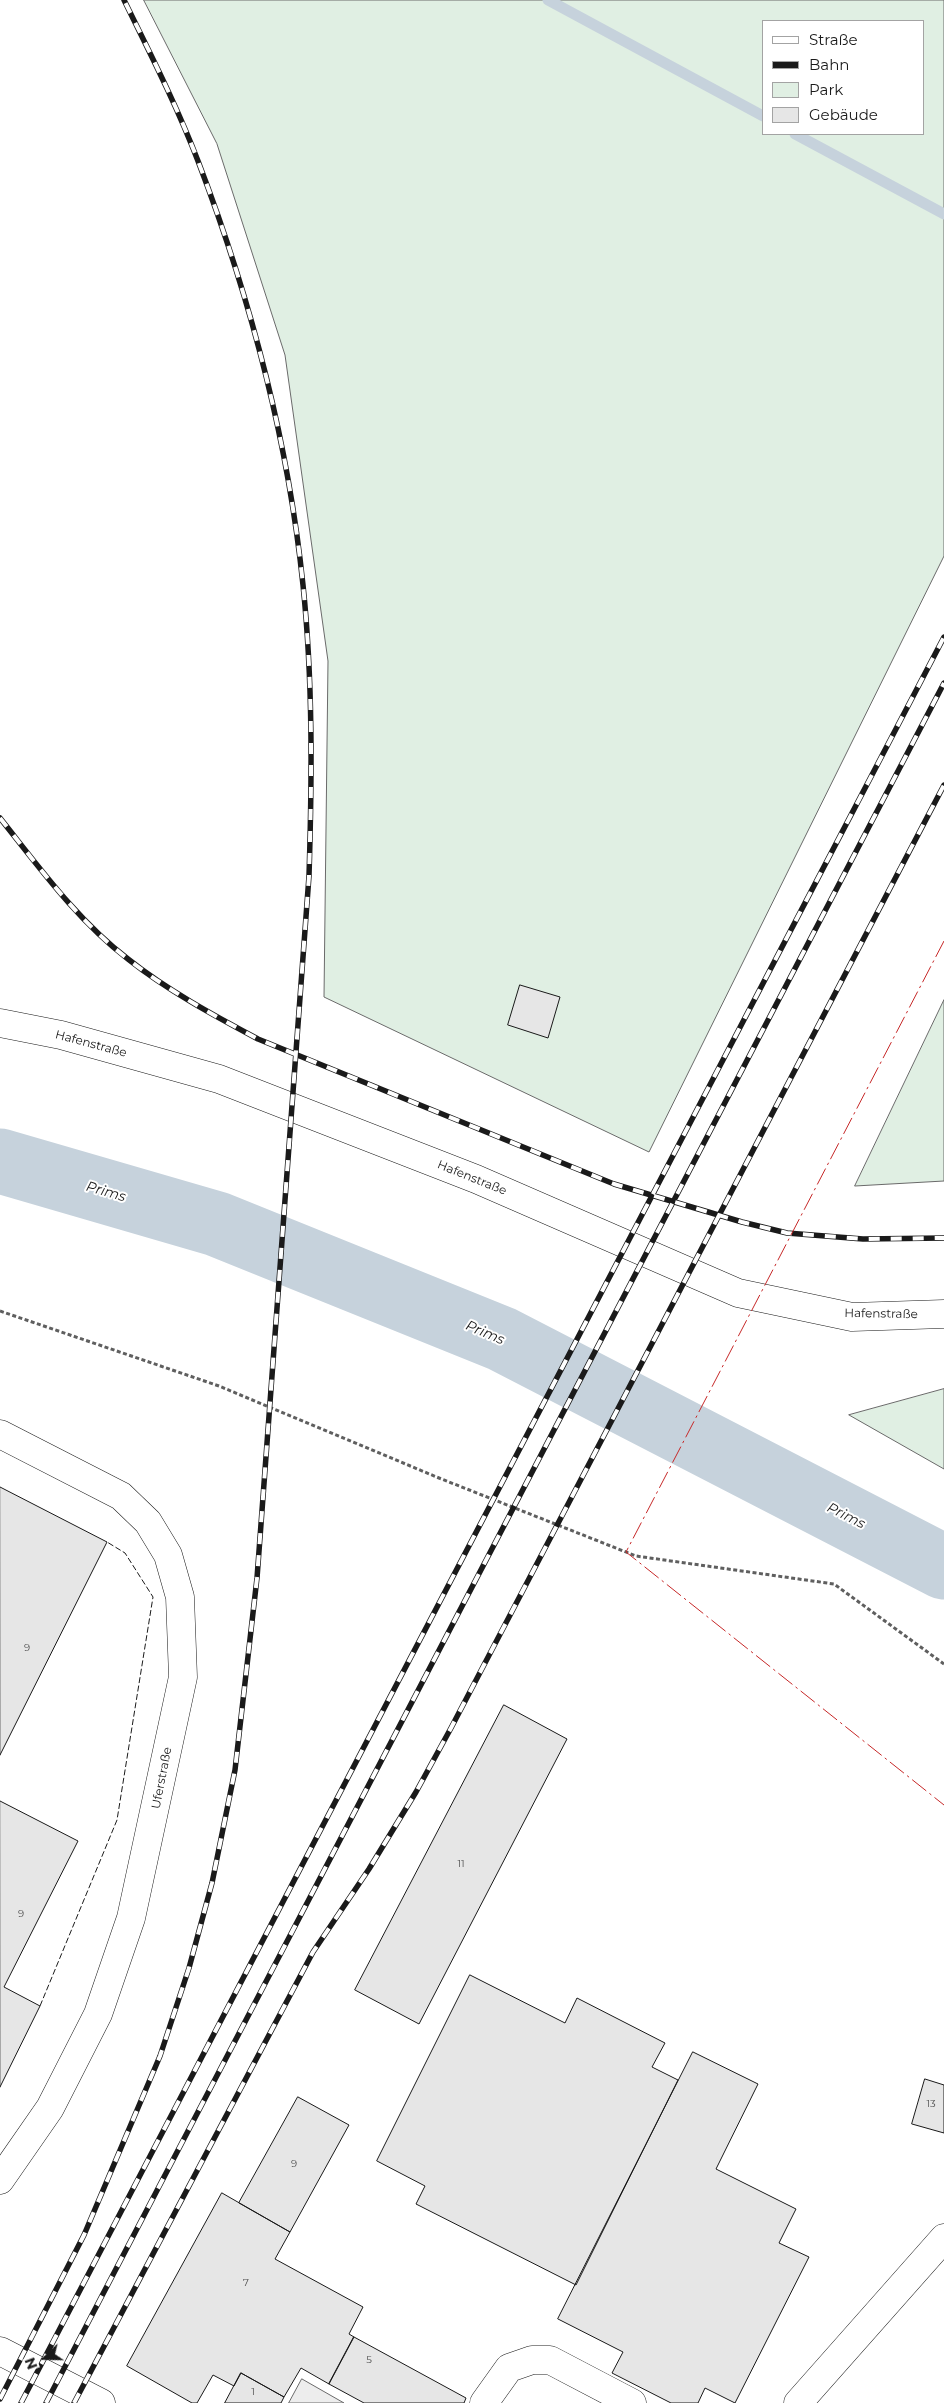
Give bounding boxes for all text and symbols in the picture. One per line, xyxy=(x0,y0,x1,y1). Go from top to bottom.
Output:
legend xyxy=(762,20,924,135)
text: Straße xyxy=(809,30,858,49)
text: Bahn xyxy=(809,55,849,74)
text: Park xyxy=(809,80,843,99)
text: Gebäude xyxy=(809,105,878,124)
street label: Hafenstraße xyxy=(54,1028,128,1060)
street label: Hafenstraße xyxy=(435,1158,509,1198)
water label: Prims xyxy=(84,1178,128,1206)
street label: Hafenstraße xyxy=(844,1306,918,1322)
water label: Prims xyxy=(463,1317,507,1349)
water label: Prims xyxy=(824,1499,868,1533)
house number: 9 xyxy=(24,1642,30,1654)
street label: Uferstraße xyxy=(149,1746,175,1810)
house number: 11 xyxy=(457,1858,465,1870)
house number: 9 xyxy=(18,1908,24,1920)
house number: 13 xyxy=(926,2098,936,2110)
house number: 9 xyxy=(291,2158,297,2170)
house number: 7 xyxy=(243,2277,249,2289)
north arrow xyxy=(20,2333,70,2383)
house number: 5 xyxy=(366,2354,372,2366)
text: N xyxy=(21,2355,41,2372)
house number: 1 xyxy=(251,2386,255,2398)

